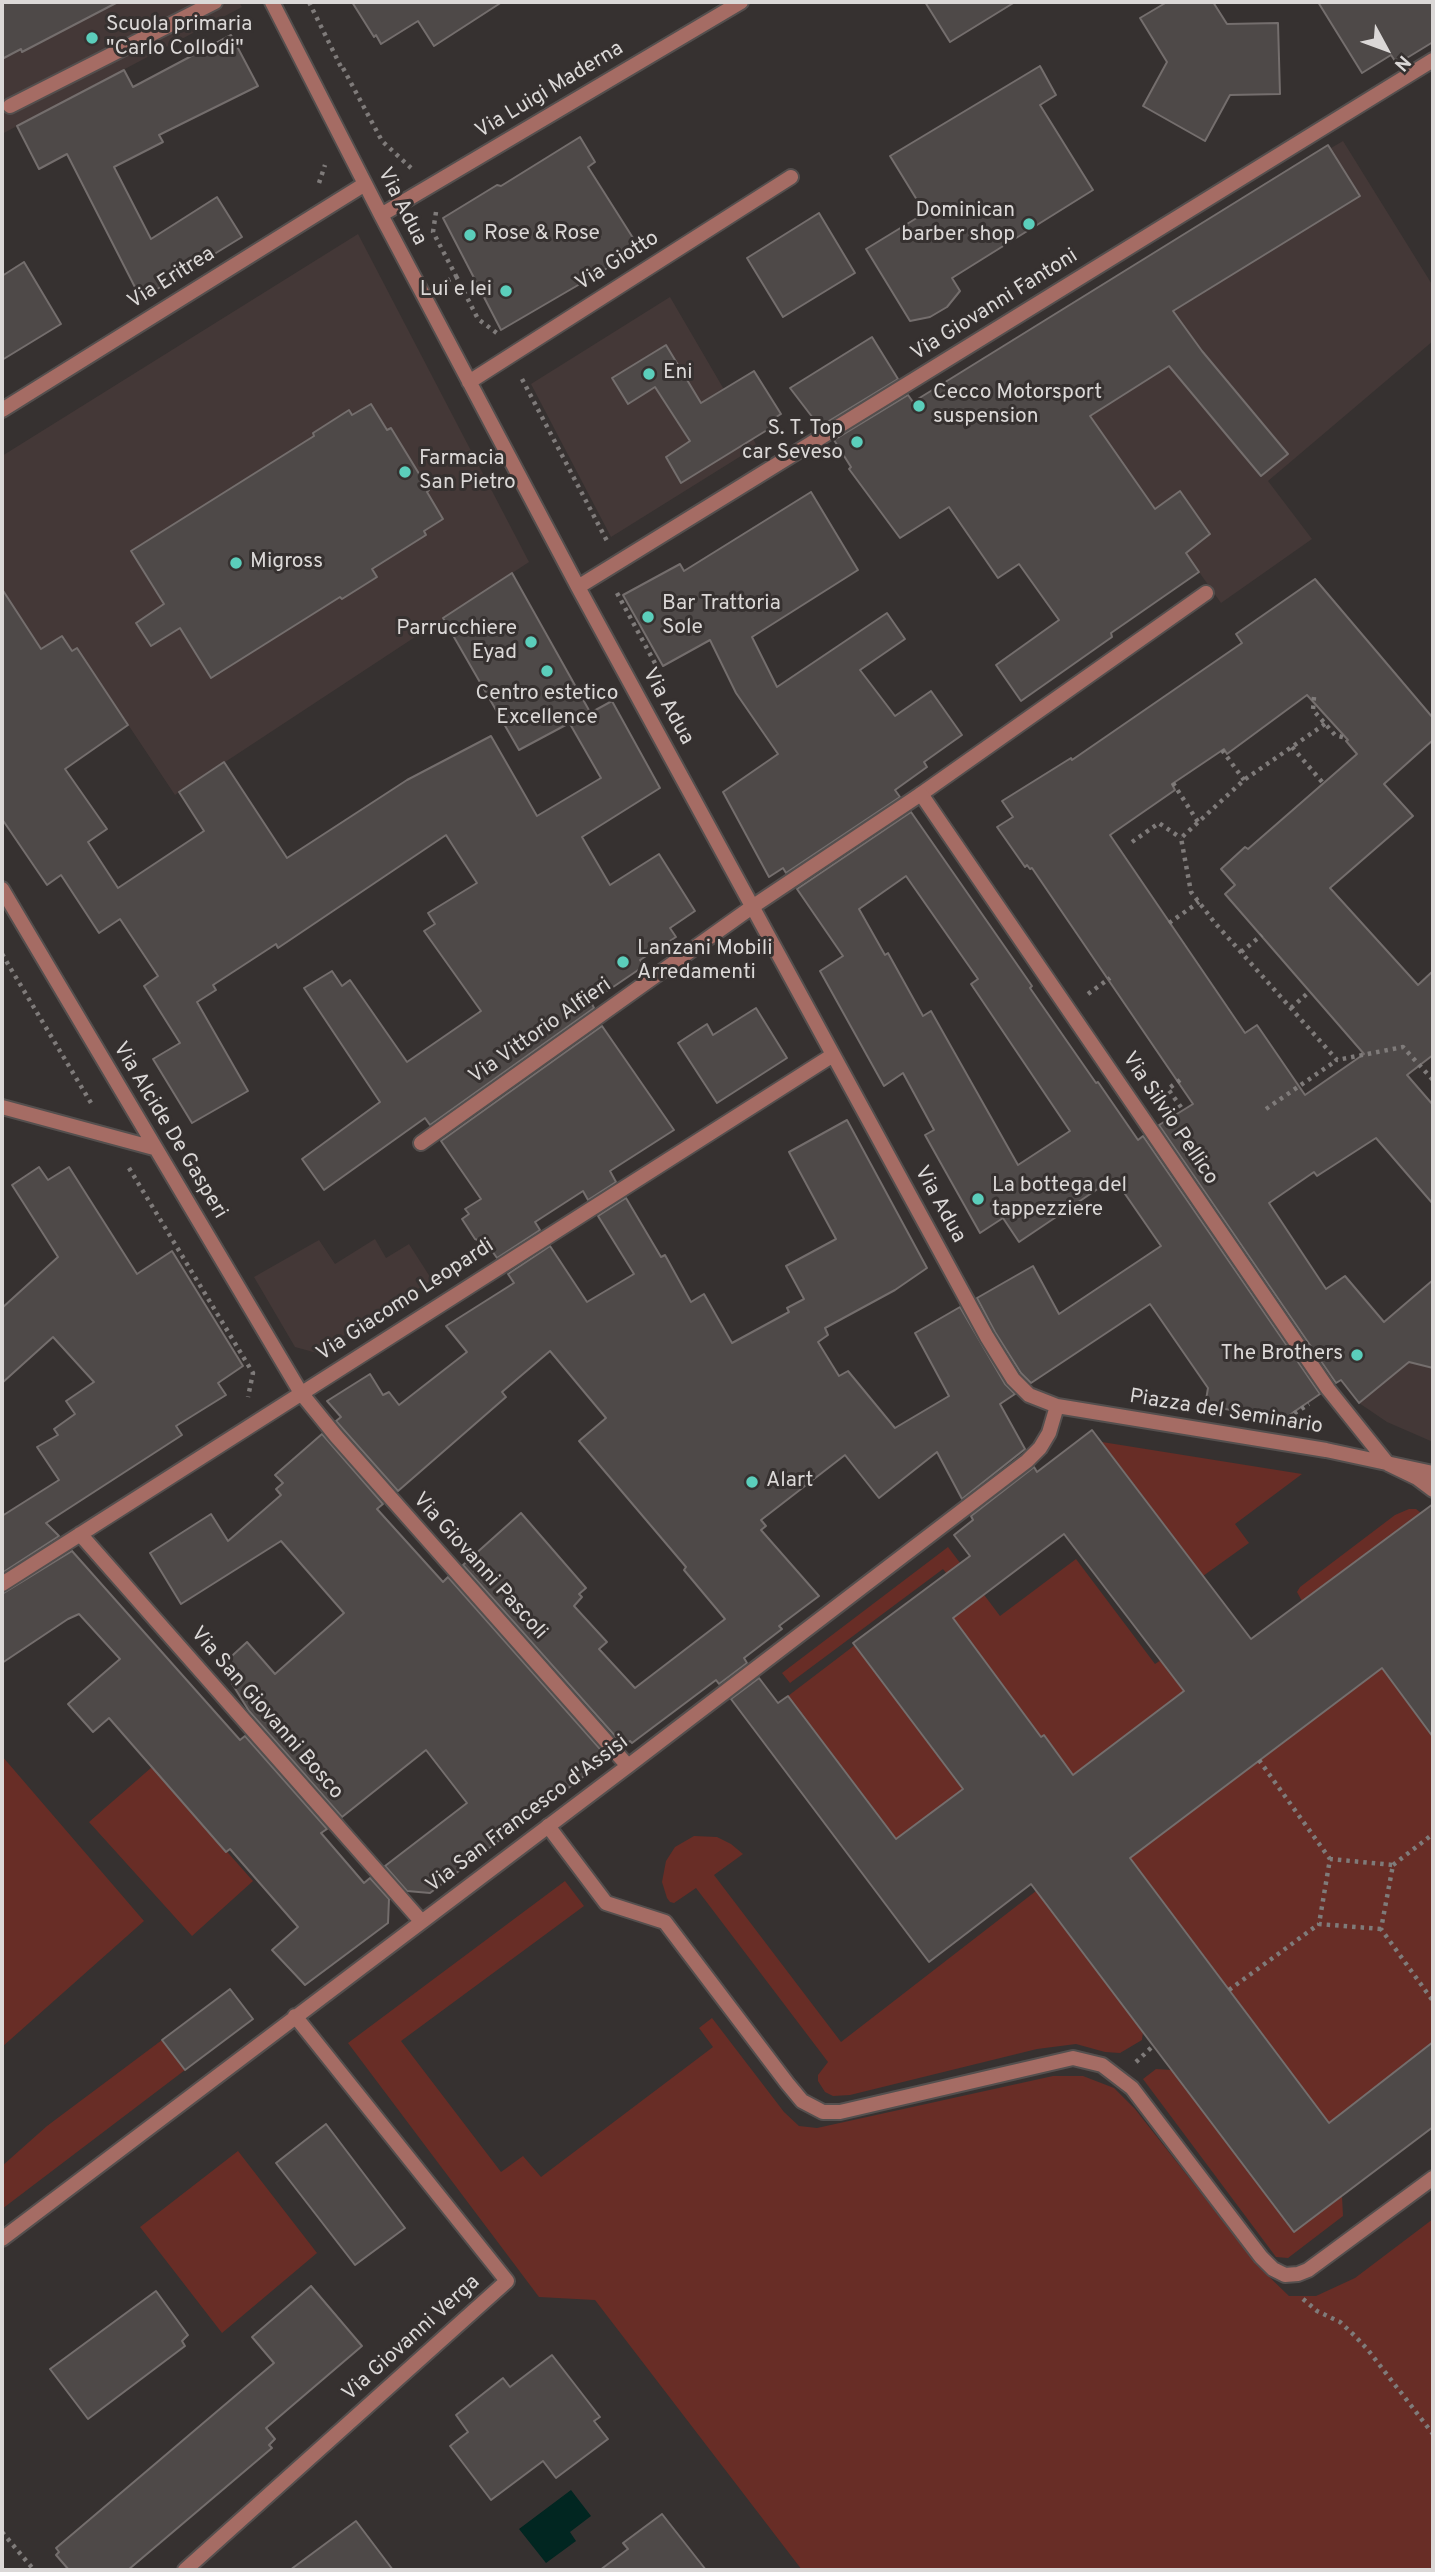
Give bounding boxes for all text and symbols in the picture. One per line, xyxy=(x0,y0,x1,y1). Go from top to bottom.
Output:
place label: Scuola primaria "Carlo Collodi" xyxy=(106,13,252,63)
north arrow xyxy=(1351,14,1421,84)
marker: Scuola primaria "Carlo Collodi" xyxy=(84,30,100,46)
street label: Via Luigi Maderna xyxy=(472,37,628,145)
text: N xyxy=(1388,50,1415,76)
street label: Via Adua xyxy=(371,164,431,250)
place label: Dominican barber shop xyxy=(901,199,1015,249)
marker: Dominican barber shop xyxy=(1021,216,1037,232)
place label: Rose & Rose xyxy=(484,222,600,248)
marker: Rose & Rose xyxy=(462,227,478,243)
street label: Via Giotto xyxy=(572,227,664,297)
street label: Via Eritrea xyxy=(124,242,220,316)
street label: Via Giovanni Fantoni xyxy=(907,245,1083,367)
place label: Lui e lei xyxy=(420,278,492,304)
marker: Lui e lei xyxy=(498,283,514,299)
place label: Eni xyxy=(663,361,693,387)
marker: Eni xyxy=(641,366,657,382)
place label: Cecco Motorsport suspension xyxy=(933,381,1102,431)
marker: Cecco Motorsport suspension xyxy=(911,398,927,414)
place label: S. T. Top car Seveso xyxy=(742,417,843,467)
marker: S. T. Top car Seveso xyxy=(849,434,865,450)
place label: Farmacia San Pietro xyxy=(419,447,516,497)
marker: Farmacia San Pietro xyxy=(397,464,413,480)
place label: Migross xyxy=(250,550,323,576)
marker: Migross xyxy=(228,555,244,571)
place label: Bar Trattoria Sole xyxy=(662,592,781,642)
marker: Bar Trattoria Sole xyxy=(640,609,656,625)
place label: Parrucchiere Eyad xyxy=(396,617,517,667)
marker: Parrucchiere Eyad xyxy=(523,634,539,650)
marker: Centro estetico Excellence xyxy=(539,663,555,679)
street label: Via Adua xyxy=(636,664,698,750)
place label: Centro estetico Excellence xyxy=(476,682,618,732)
place label: Lanzani Mobili Arredamenti xyxy=(637,937,773,987)
marker: Lanzani Mobili Arredamenti xyxy=(615,954,631,970)
street label: Via Vittorio Alfieri xyxy=(465,973,617,1091)
street label: Via Alcide De Gasperi xyxy=(106,1038,232,1224)
street label: Via Silvio Pellico xyxy=(1115,1048,1223,1190)
street label: Via Adua xyxy=(908,1162,970,1248)
place label: La bottega del tappezziere xyxy=(992,1174,1127,1224)
marker: La bottega del tappezziere xyxy=(970,1191,986,1207)
street label: Via Giacomo Leopardi xyxy=(313,1234,499,1368)
place label: The Brothers xyxy=(1220,1342,1343,1368)
marker: The Brothers xyxy=(1349,1347,1365,1363)
street label: Piazza del Seminario xyxy=(1127,1385,1325,1441)
place label: Alart xyxy=(766,1469,814,1495)
marker: Alart xyxy=(744,1474,760,1490)
street label: Via Giovanni Pascoli xyxy=(406,1488,552,1646)
street label: Via San Giovanni Bosco xyxy=(184,1623,348,1805)
street label: Via San Francesco d'Assisi xyxy=(422,1731,634,1899)
street label: Via Giovanni Verga xyxy=(338,2271,486,2407)

